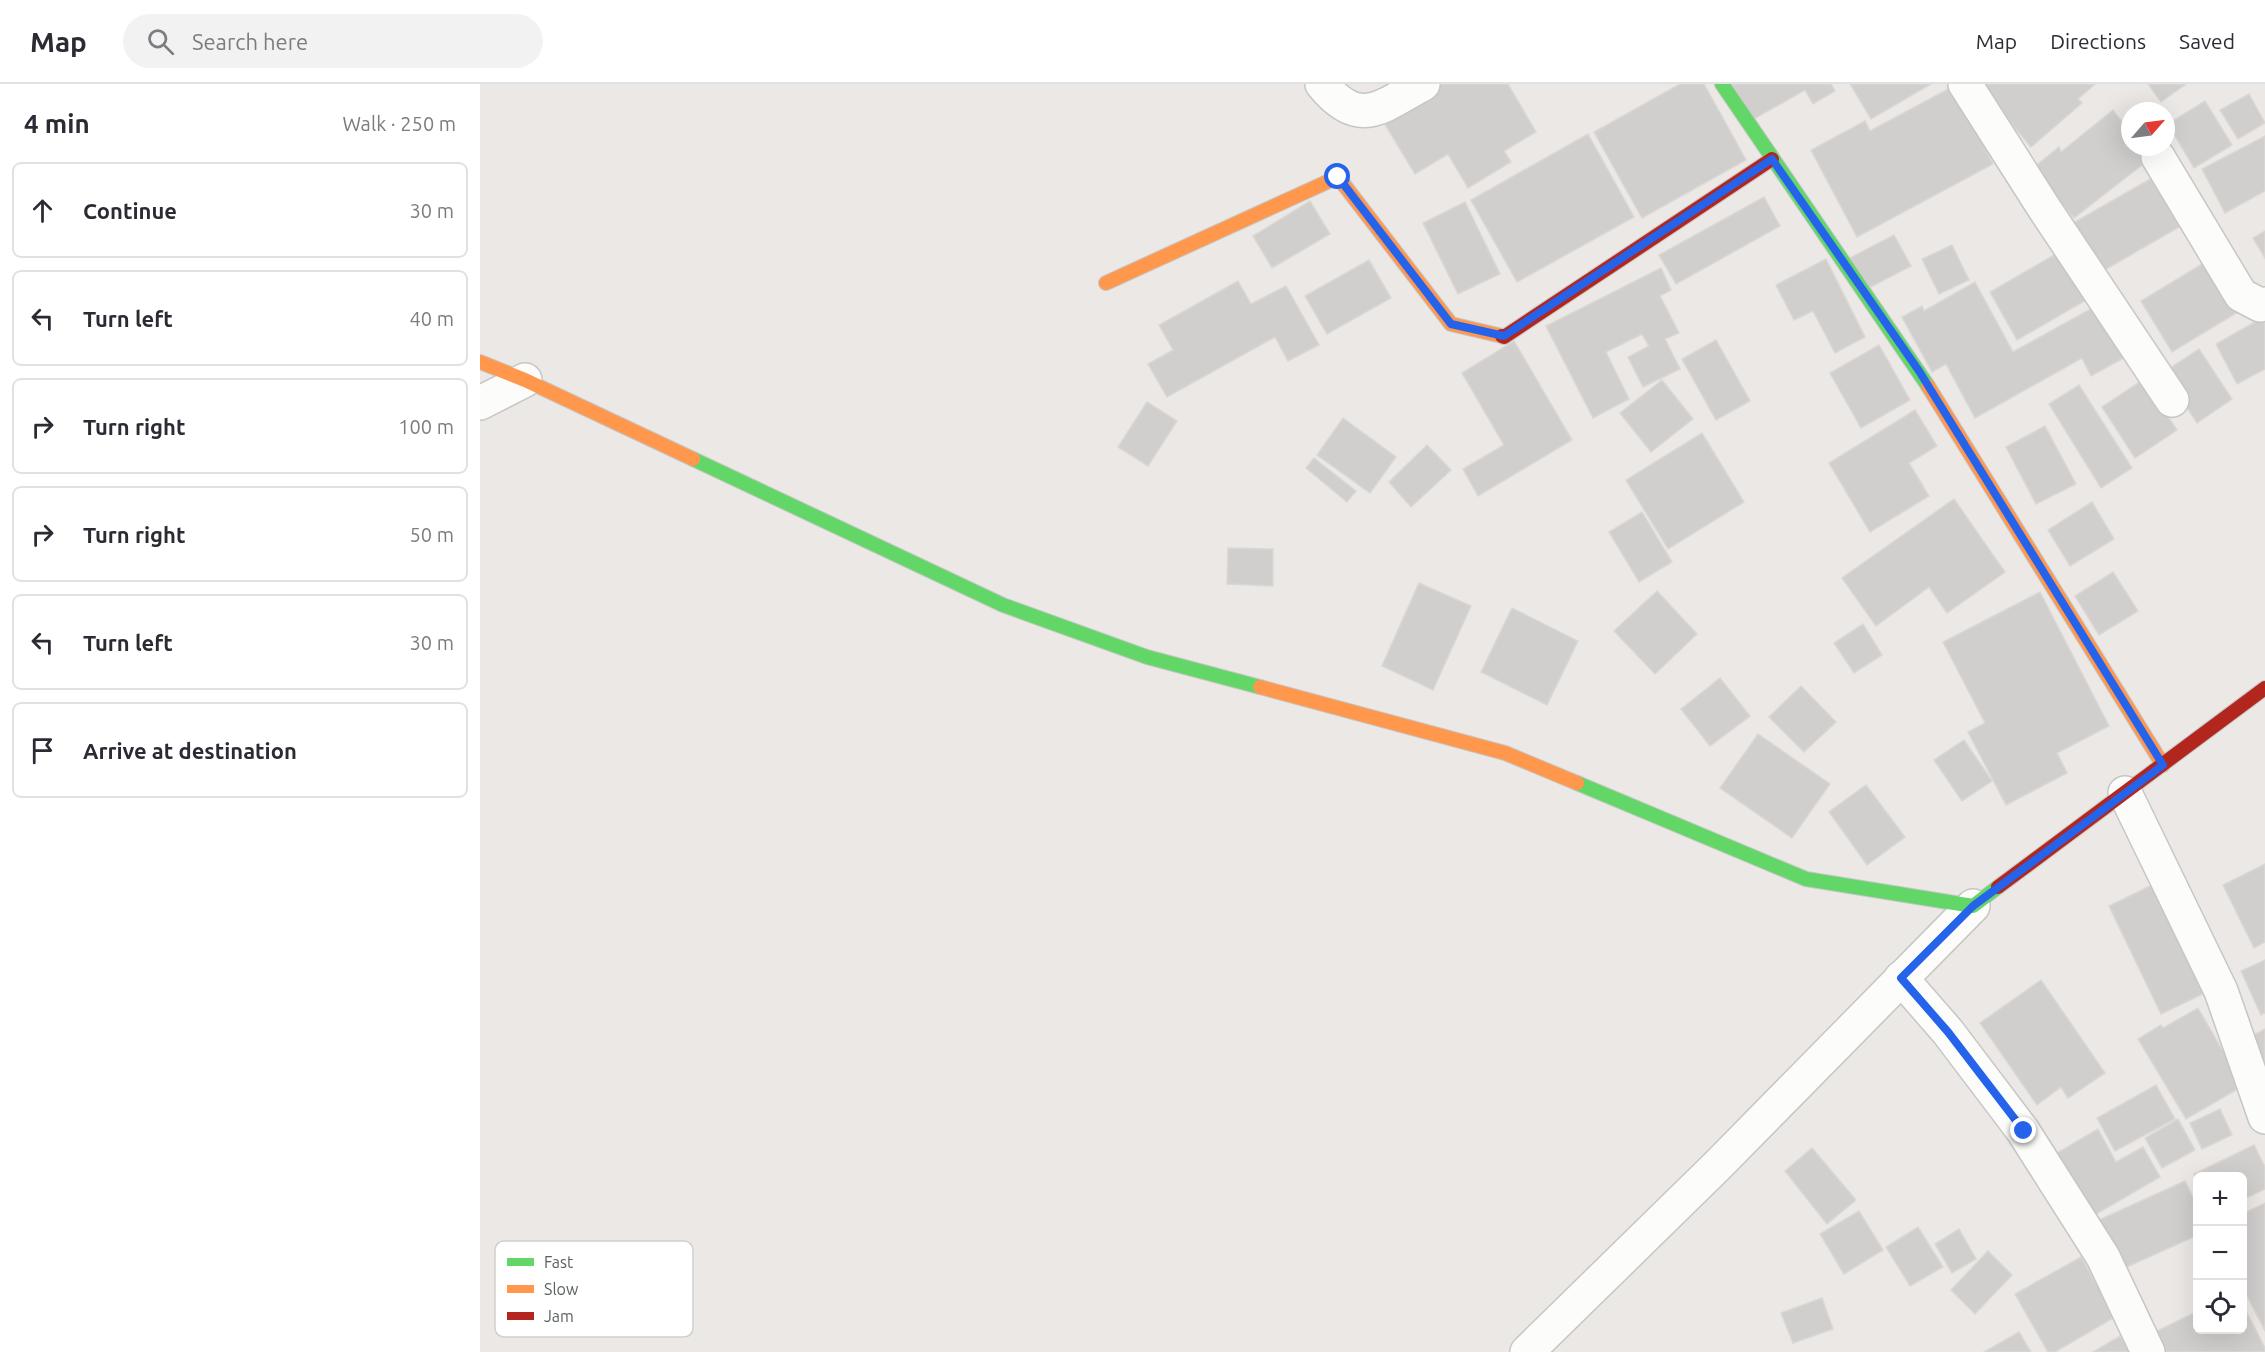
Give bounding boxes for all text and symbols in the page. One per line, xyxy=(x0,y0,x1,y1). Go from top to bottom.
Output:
search box xyxy=(123,14,543,68)
icon: search xyxy=(144,25,177,58)
text: Map xyxy=(30,26,87,57)
text: Search here xyxy=(192,29,308,54)
text: Map xyxy=(1976,29,2017,53)
text: Directions xyxy=(2050,29,2146,53)
text: Saved xyxy=(2179,29,2235,53)
north arrow xyxy=(2121,102,2175,156)
text: 4 min xyxy=(24,109,90,138)
text: Walk · 250 m xyxy=(343,112,456,135)
route start xyxy=(1324,163,1350,189)
icon: ahead xyxy=(26,194,59,227)
text: Continue xyxy=(83,198,177,223)
text: 30 m xyxy=(410,199,454,222)
icon: left xyxy=(26,302,59,335)
text: Turn left xyxy=(83,306,173,331)
text: 40 m xyxy=(410,307,454,330)
icon: right xyxy=(26,410,59,443)
text: Turn right xyxy=(83,414,185,439)
text: 100 m xyxy=(398,415,454,438)
icon: right xyxy=(26,518,59,551)
text: Turn right xyxy=(83,522,185,547)
text: 50 m xyxy=(410,523,454,546)
icon: left xyxy=(26,626,59,659)
text: Turn left xyxy=(83,630,173,655)
text: 30 m xyxy=(410,631,454,654)
icon: arrive xyxy=(26,734,59,767)
text: Arrive at destination xyxy=(83,738,297,763)
route end xyxy=(2010,1117,2036,1143)
map controls xyxy=(2193,1172,2247,1334)
button: + xyxy=(2193,1172,2247,1226)
button: − xyxy=(2193,1226,2247,1280)
legend xyxy=(495,1241,693,1337)
text: Fast xyxy=(544,1253,574,1271)
text: Slow xyxy=(544,1280,579,1298)
button: locate xyxy=(2193,1280,2247,1334)
text: Jam xyxy=(544,1307,574,1325)

